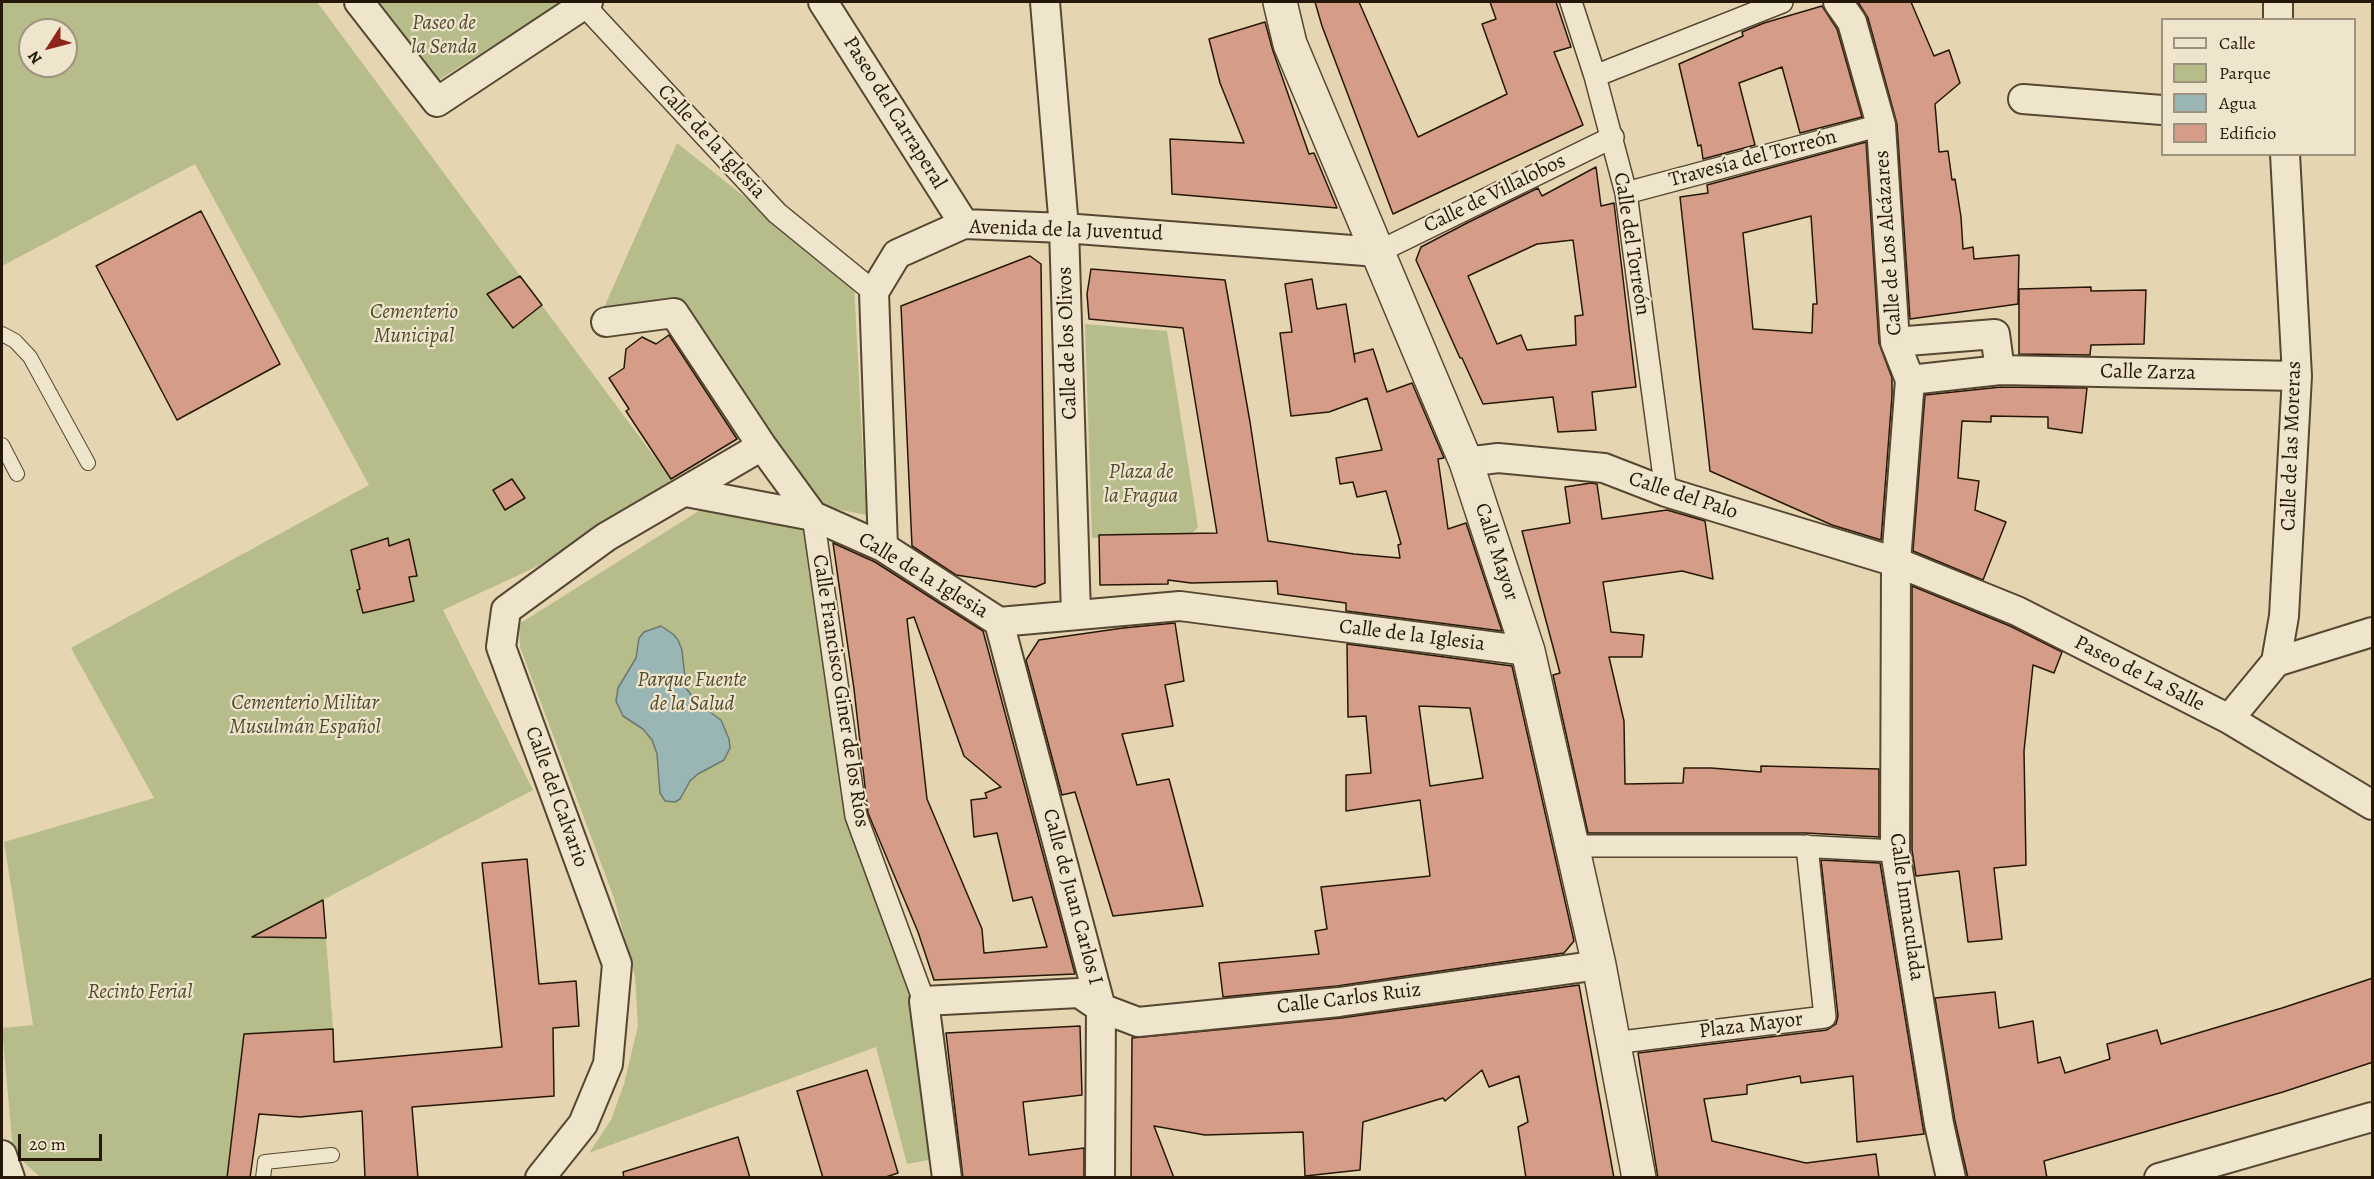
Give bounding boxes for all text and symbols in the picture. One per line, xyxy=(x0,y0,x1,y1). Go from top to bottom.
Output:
park label: Paseo de la Senda xyxy=(411,11,477,61)
north arrow xyxy=(18,18,78,78)
legend xyxy=(2161,18,2356,156)
text: Calle xyxy=(2219,31,2256,55)
street label: Paseo del Carraperal xyxy=(837,32,951,194)
text: N xyxy=(23,46,47,69)
text: Parque xyxy=(2219,61,2271,85)
street label: Calle de la Iglesia xyxy=(652,80,770,204)
text: Agua xyxy=(2219,91,2257,115)
text: Edificio xyxy=(2219,121,2276,145)
street label: Travesía del Torreón xyxy=(1666,124,1840,194)
street label: Calle de Villalobos xyxy=(1420,149,1570,239)
street label: Calle de Los Alcázares xyxy=(1870,149,1908,337)
street label: Calle del Torreón xyxy=(1607,171,1655,317)
street label: Avenida de la Juventud xyxy=(969,215,1163,247)
street label: Calle de los Olivos xyxy=(1053,266,1083,420)
park label: Cementerio Municipal xyxy=(370,300,458,350)
street label: Calle Zarza xyxy=(2100,360,2196,386)
street label: Calle de las Moreras xyxy=(2276,360,2308,532)
park label: Plaza de la Fragua xyxy=(1104,460,1178,510)
street label: Calle del Palo xyxy=(1625,467,1741,525)
street label: Calle Mayor xyxy=(1468,500,1524,604)
street label: Calle de la Iglesia xyxy=(853,527,993,625)
street label: Calle Francisco Giner de los Ríos xyxy=(806,553,874,829)
street label: Calle de la Iglesia xyxy=(1338,615,1486,657)
street label: Paseo de La Salle xyxy=(2070,630,2208,718)
park label: Parque Fuente de la Salud xyxy=(637,668,747,718)
park label: Cementerio Militar Musulmán Español xyxy=(229,691,381,741)
street label: Calle del Calvario xyxy=(519,723,593,871)
street label: Calle de Juan Carlos I xyxy=(1036,806,1108,988)
street label: Calle Inmaculada xyxy=(1883,831,1929,983)
street label: Calle Carlos Ruiz xyxy=(1275,978,1423,1020)
park label: Recinto Ferial xyxy=(88,980,192,1006)
street label: Plaza Mayor xyxy=(1698,1007,1804,1045)
scale bar xyxy=(21,1122,105,1160)
text: 20 m xyxy=(29,1132,66,1156)

